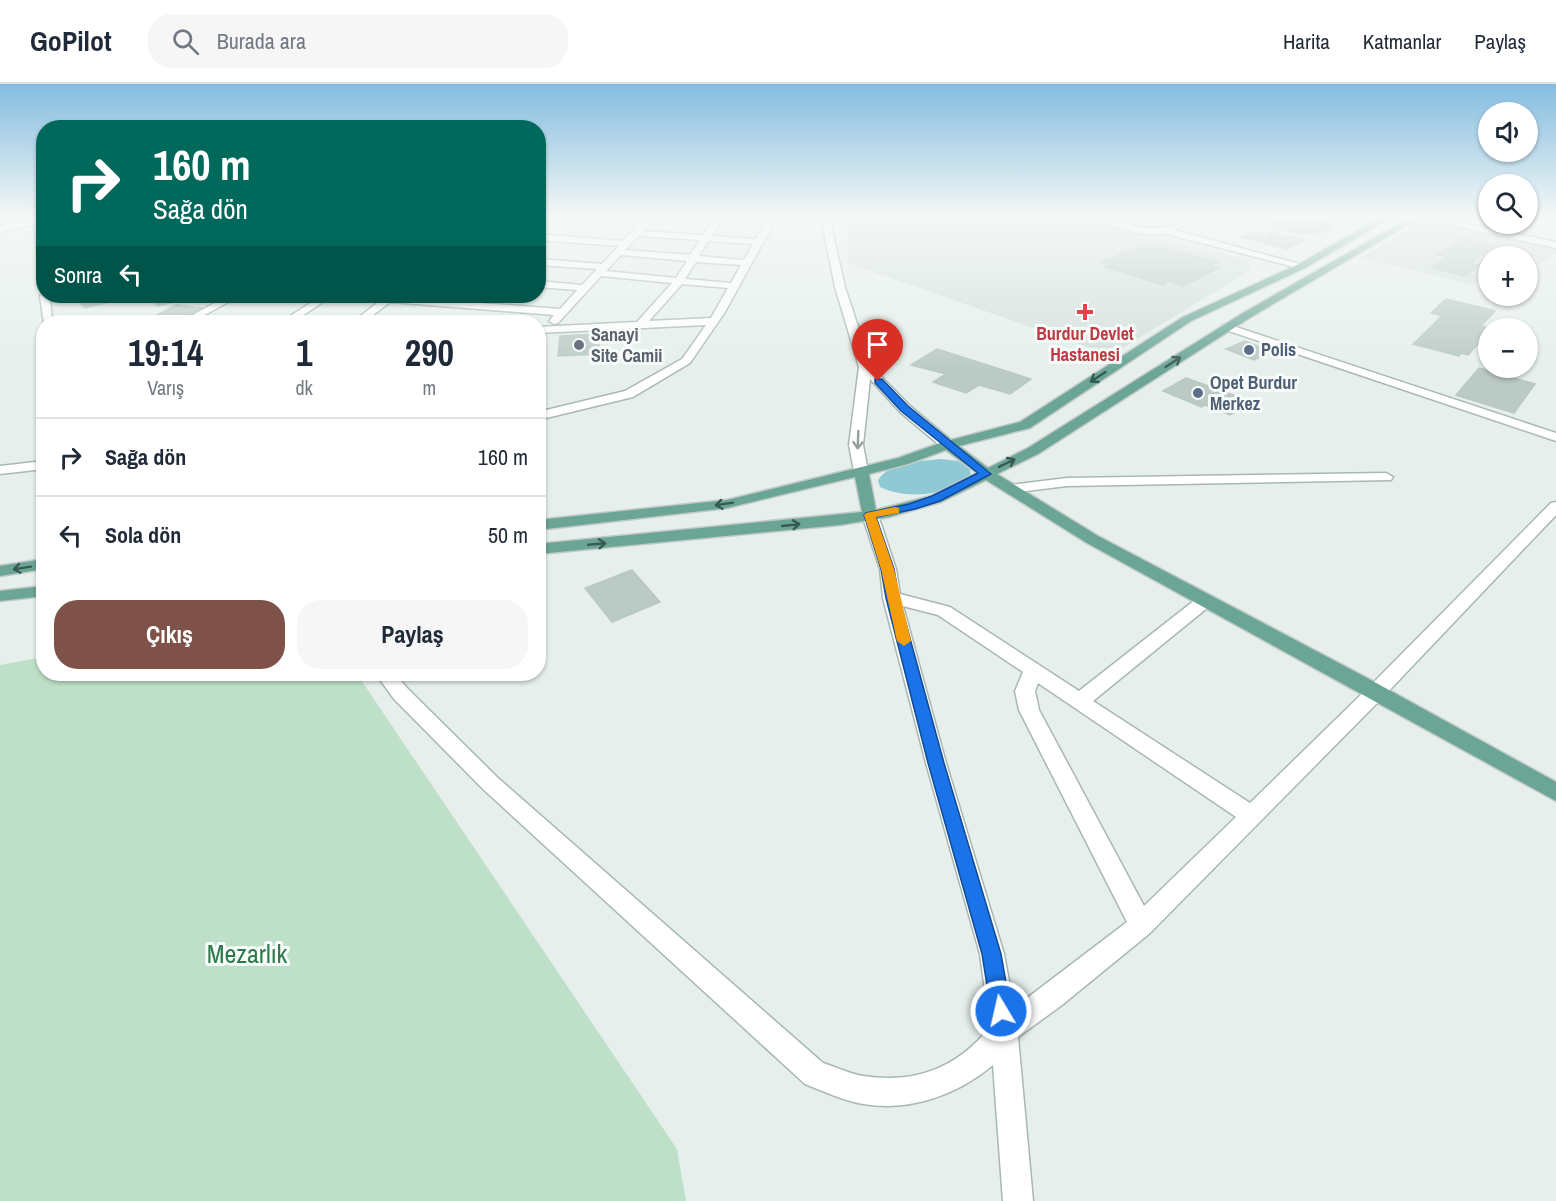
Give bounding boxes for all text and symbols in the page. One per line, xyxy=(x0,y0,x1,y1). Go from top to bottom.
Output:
search box xyxy=(148,14,568,68)
text: GoPilot xyxy=(30,22,112,60)
icon: search xyxy=(169,25,202,58)
text: Burada ara xyxy=(217,26,306,56)
text: Harita xyxy=(1283,27,1330,56)
text: Katmanlar xyxy=(1363,27,1441,56)
text: Paylaş xyxy=(1474,27,1526,56)
map controls xyxy=(1478,102,1538,378)
button: sound xyxy=(1478,102,1538,162)
text: 160 m xyxy=(153,137,251,193)
icon: right xyxy=(54,144,132,222)
button: search xyxy=(1478,174,1538,234)
text: Sağa dön xyxy=(153,191,248,227)
button: + xyxy=(1478,246,1538,306)
icon: left xyxy=(114,258,147,291)
text: Sonra xyxy=(54,260,102,290)
marker: Burdur Devlet Hastanesi xyxy=(1076,303,1094,321)
button: − xyxy=(1478,318,1538,378)
pin xyxy=(852,319,903,381)
place label: Burdur Devlet Hastanesi xyxy=(1036,321,1134,367)
place label: Sanayi Site Camii xyxy=(591,322,662,368)
icon: arrive xyxy=(861,328,894,361)
text: 19:14 xyxy=(128,329,203,377)
text: 1 xyxy=(296,329,312,377)
text: 290 xyxy=(405,329,454,377)
place label: Polis xyxy=(1261,337,1296,362)
marker: Sanayi Site Camii xyxy=(572,338,586,352)
marker: Polis xyxy=(1242,343,1256,357)
one-way arrow xyxy=(1164,355,1181,367)
place label: Opet Burdur Merkez xyxy=(1210,370,1297,416)
one-way arrow xyxy=(1091,371,1107,383)
text: Varış xyxy=(147,374,184,401)
text: dk xyxy=(295,374,313,401)
text: m xyxy=(423,374,436,401)
marker: Opet Burdur Merkez xyxy=(1191,386,1205,400)
one-way arrow xyxy=(852,430,863,450)
icon: right xyxy=(54,441,87,474)
text: Sağa dön xyxy=(105,442,186,472)
text: 160 m xyxy=(478,442,528,472)
one-way arrow xyxy=(997,457,1015,469)
one-way arrow xyxy=(715,498,734,509)
icon: left xyxy=(54,519,87,552)
one-way arrow xyxy=(780,519,800,530)
text: Sola dön xyxy=(105,520,181,550)
text: 50 m xyxy=(488,520,528,550)
one-way arrow xyxy=(586,538,606,549)
one-way arrow xyxy=(12,562,32,573)
button: Çıkış xyxy=(54,600,285,669)
button: Paylaş xyxy=(297,600,528,669)
park label: Mezarlık xyxy=(207,936,288,971)
position arrow xyxy=(969,979,1033,1043)

